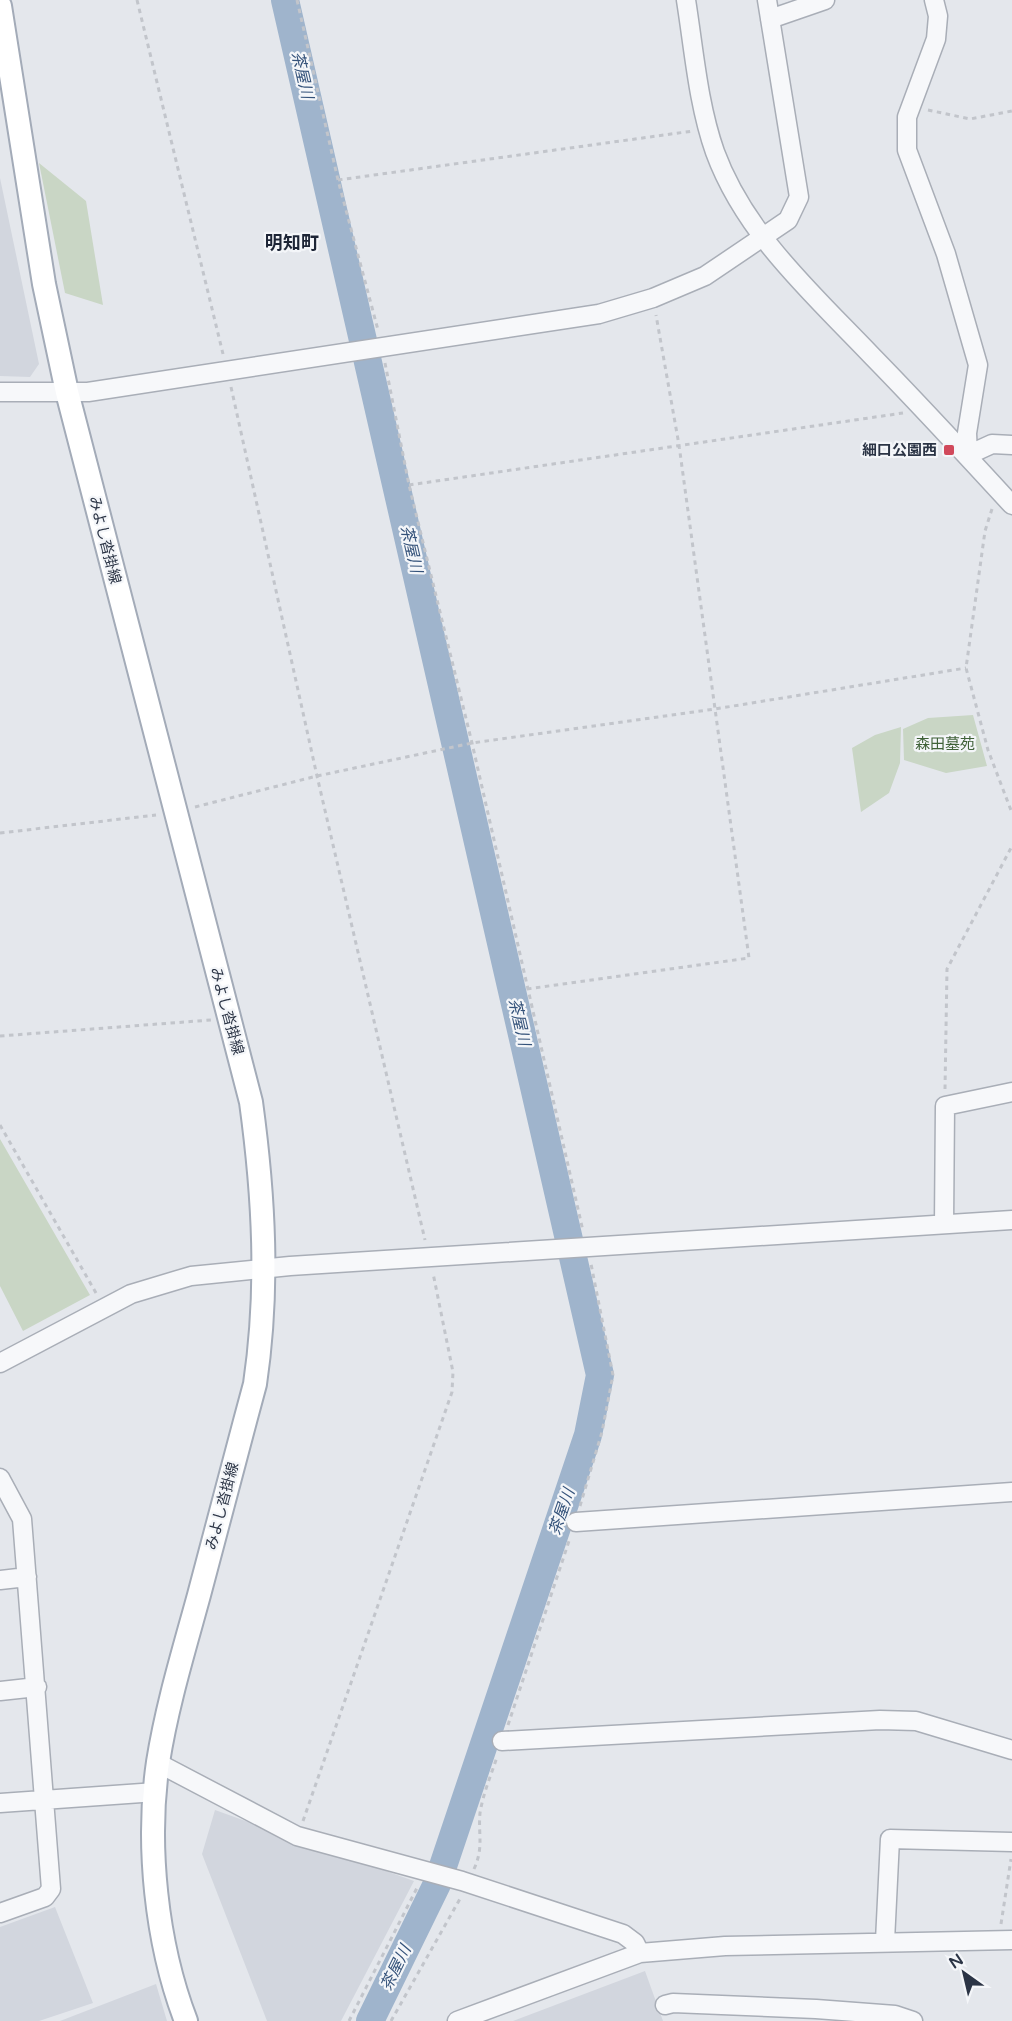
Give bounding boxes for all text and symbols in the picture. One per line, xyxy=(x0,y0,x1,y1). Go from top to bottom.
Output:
water label: 茶屋川 xyxy=(287,49,318,103)
district label: 明知町 xyxy=(265,232,319,254)
place label: 細口公園西 xyxy=(862,441,937,459)
marker: 細口公園西 xyxy=(942,443,956,457)
street label: みよし沓掛線 xyxy=(85,494,125,586)
water label: 茶屋川 xyxy=(396,523,427,577)
park label: 森田墓苑 xyxy=(915,735,975,753)
street label: みよし沓掛線 xyxy=(207,965,247,1057)
water label: 茶屋川 xyxy=(504,996,535,1050)
street label: みよし沓掛線 xyxy=(202,1460,242,1552)
water label: 茶屋川 xyxy=(545,1484,580,1538)
water label: 茶屋川 xyxy=(376,1940,416,1994)
north arrow xyxy=(934,1943,994,2003)
text: N xyxy=(945,1950,967,1973)

